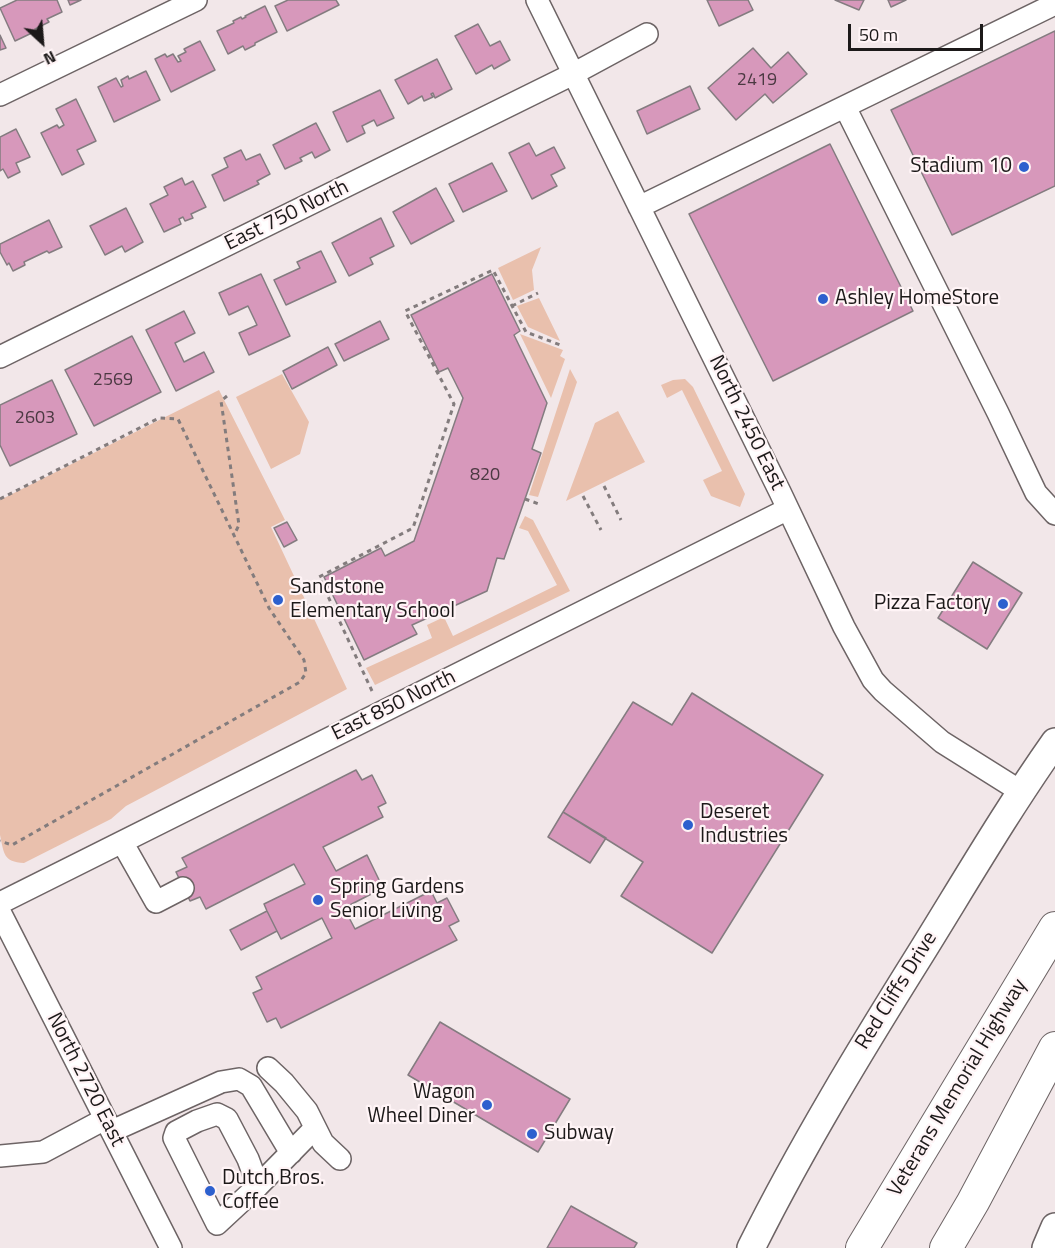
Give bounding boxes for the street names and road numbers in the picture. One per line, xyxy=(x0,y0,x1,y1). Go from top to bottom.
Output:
street label: East 750 North xyxy=(221,175,353,257)
street label: North 2450 East xyxy=(703,352,789,494)
street label: East 850 North xyxy=(328,665,460,747)
street label: Red Cliffs Drive xyxy=(851,927,943,1055)
street label: Veterans Memorial Highway xyxy=(883,975,1033,1201)
street label: North 2720 East xyxy=(40,1009,130,1151)

